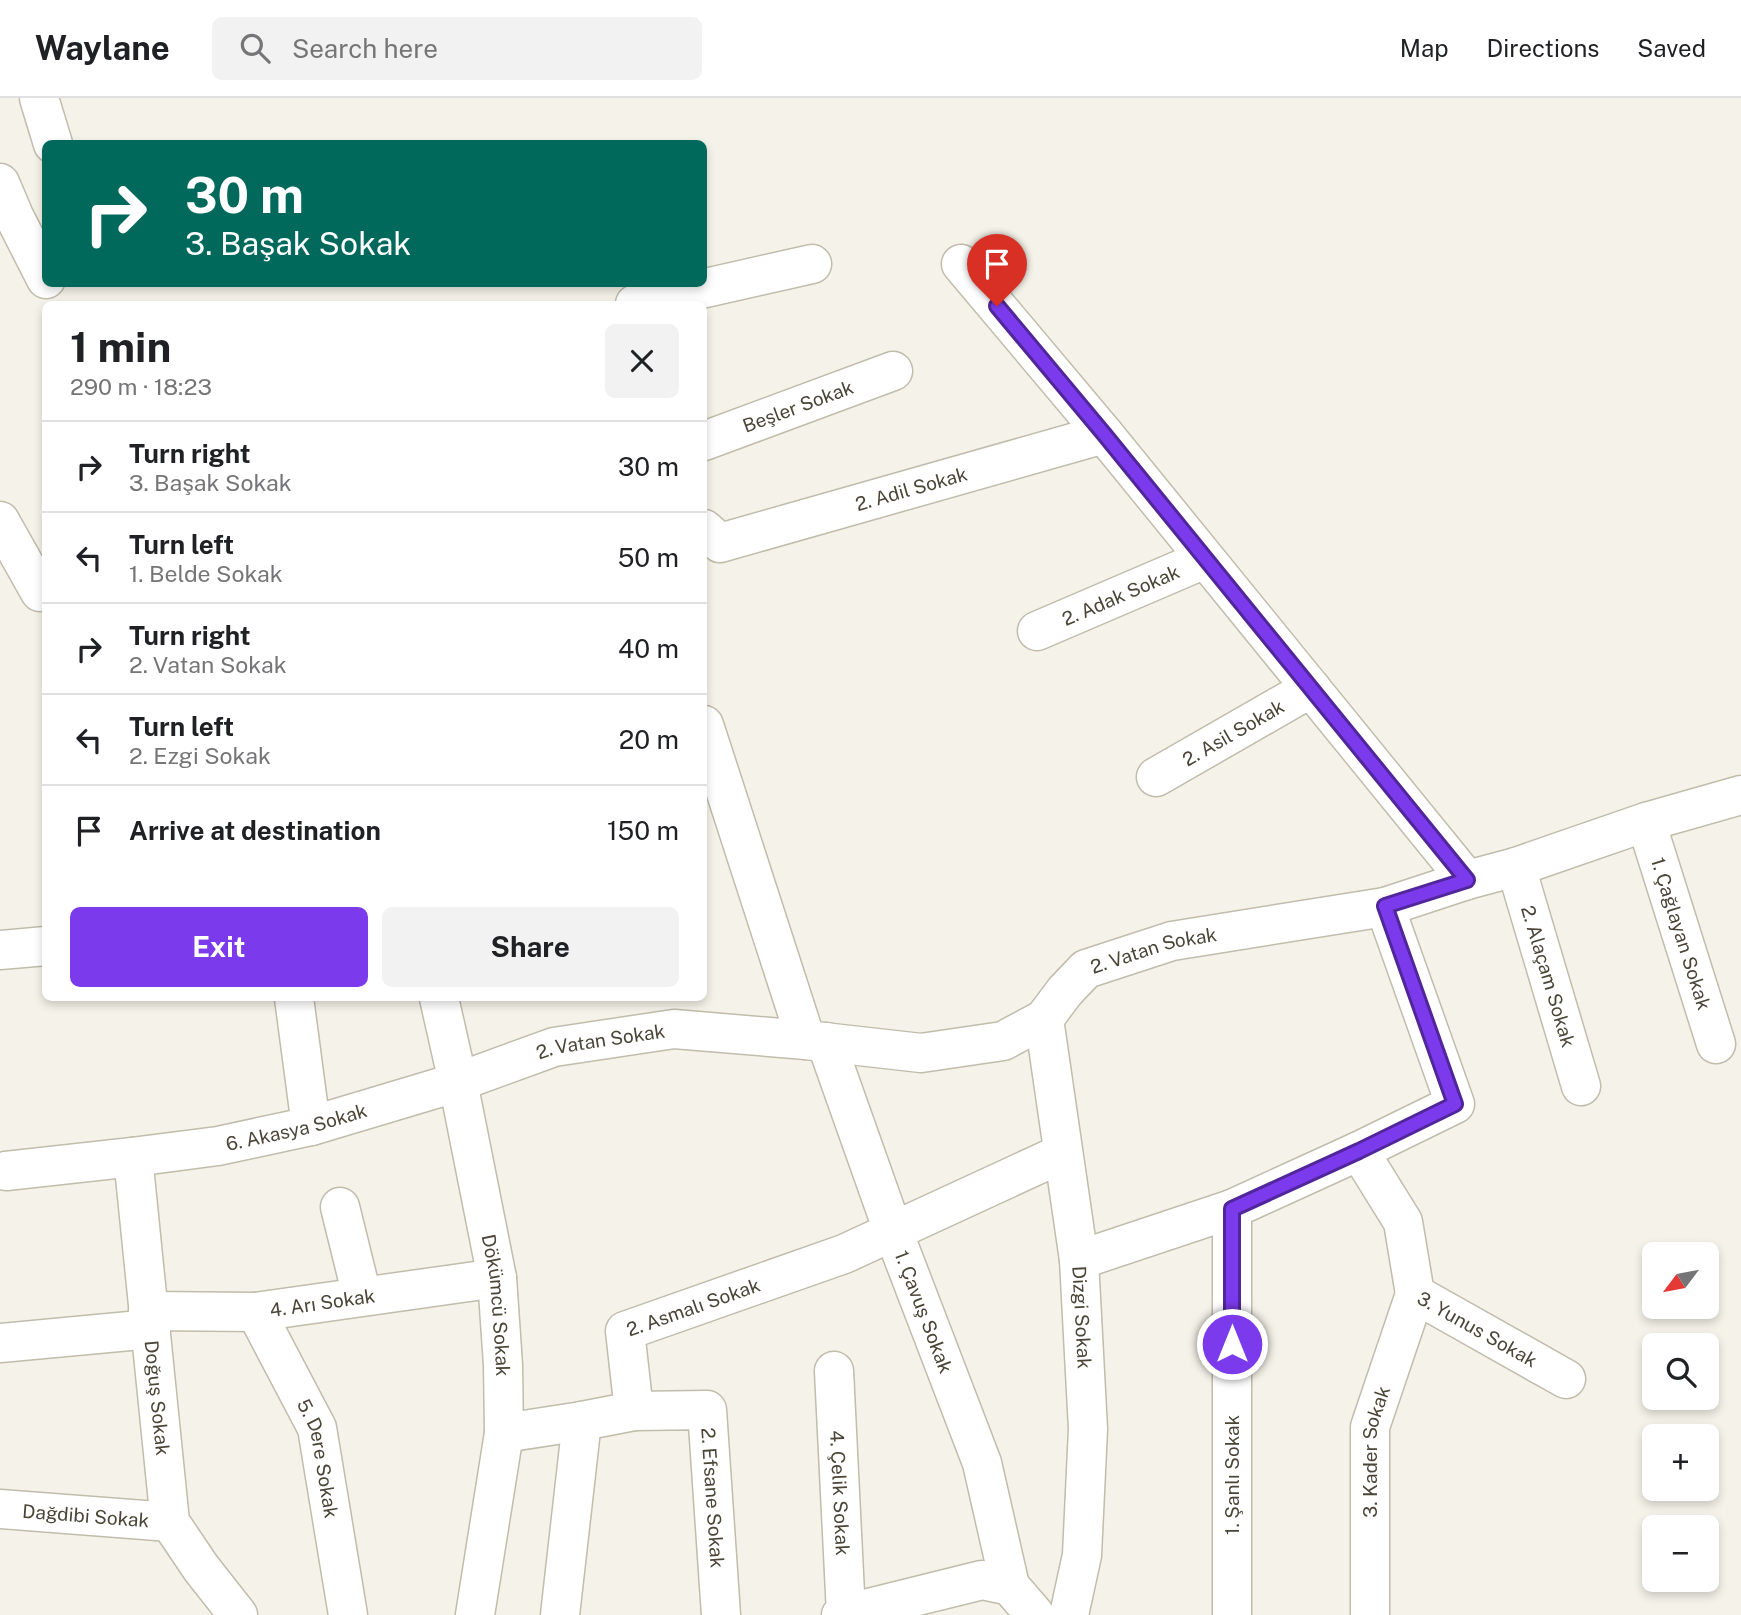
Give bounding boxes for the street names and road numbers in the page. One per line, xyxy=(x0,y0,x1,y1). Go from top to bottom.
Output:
street label: Beşler Sokak xyxy=(739,376,856,437)
street label: 2. Adil Sokak xyxy=(853,462,970,515)
street label: 2. Adak Sokak xyxy=(1059,560,1183,630)
street label: 2. Asil Sokak xyxy=(1179,695,1288,770)
street label: 1. Çağlayan Sokak xyxy=(1647,855,1716,1013)
street label: 2. Alaçam Sokak xyxy=(1517,903,1580,1050)
street label: 2. Vatan Sokak xyxy=(1088,923,1219,978)
street label: 2. Vatan Sokak xyxy=(533,1019,667,1064)
street label: 6. Akasya Sokak xyxy=(224,1099,370,1155)
street label: Dökümcü Sokak xyxy=(478,1232,514,1377)
street label: 1. Çavuş Sokak xyxy=(890,1247,958,1376)
street label: Dizgi Sokak xyxy=(1068,1265,1096,1370)
street label: 2. Asmalı Sokak xyxy=(624,1273,763,1341)
street label: 4. Arı Sokak xyxy=(268,1284,377,1321)
street label: 3. Yunus Sokak xyxy=(1414,1287,1541,1372)
street label: Doğuş Sokak xyxy=(141,1339,174,1457)
street label: 3. Kader Sokak xyxy=(1359,1383,1394,1518)
street label: 5. Dere Sokak xyxy=(293,1395,343,1520)
street label: 1. Şanlı Sokak xyxy=(1221,1414,1243,1535)
street label: 2. Efsane Sokak xyxy=(697,1427,729,1569)
street label: 4. Çelik Sokak xyxy=(826,1430,854,1556)
street label: Dağdibi Sokak xyxy=(21,1500,150,1531)

